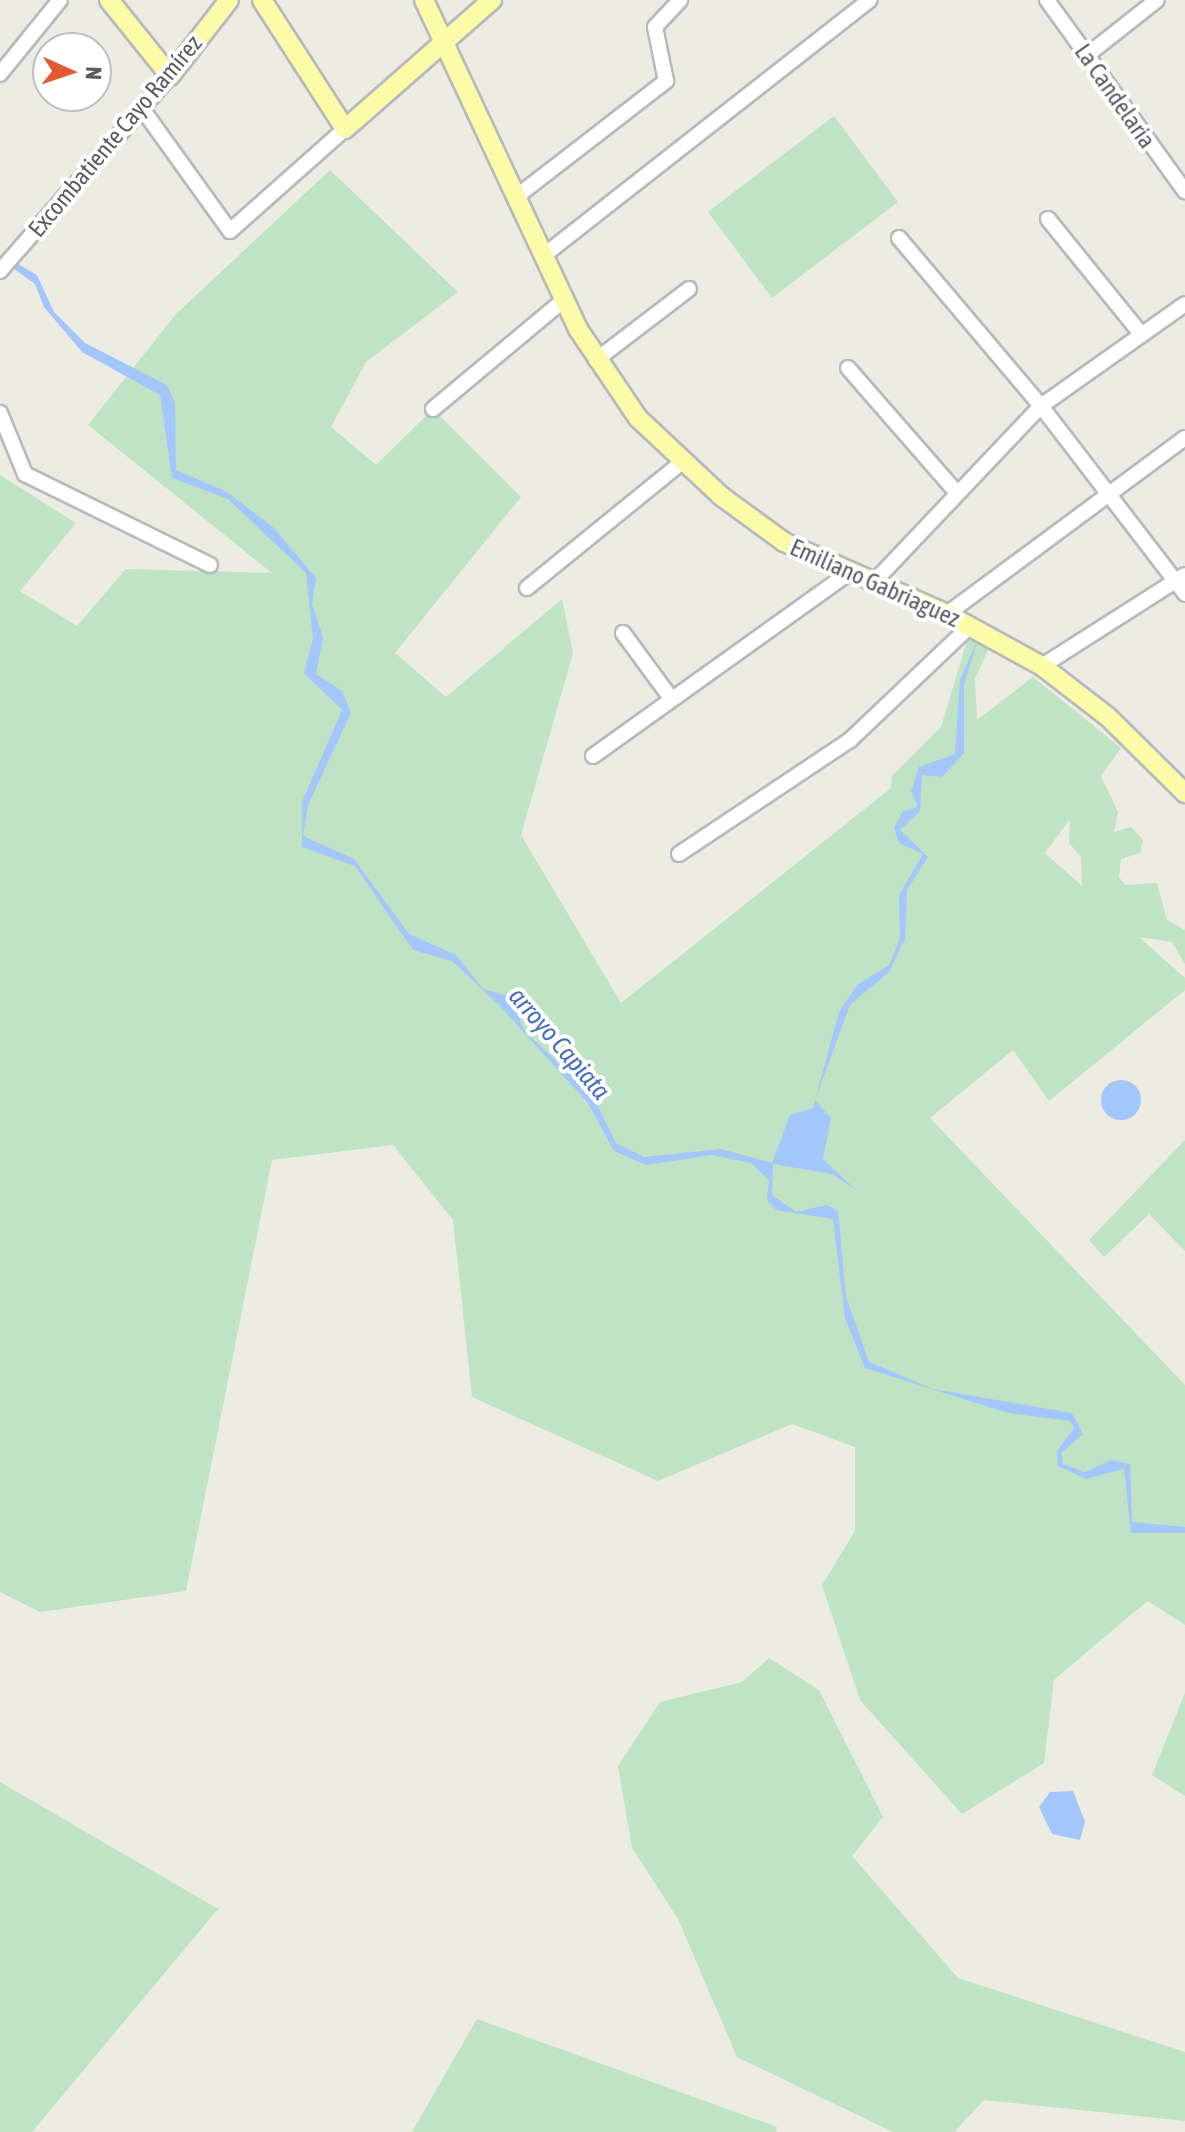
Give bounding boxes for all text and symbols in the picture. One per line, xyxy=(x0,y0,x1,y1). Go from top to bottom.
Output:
street label: Excombatiente Cayo Ramírez xyxy=(22,29,208,243)
north arrow xyxy=(32,32,112,112)
street label: La Candelaria xyxy=(1069,38,1161,154)
text: N xyxy=(81,66,107,80)
street label: Emiliano Gabriaguez xyxy=(786,533,964,633)
water label: arroyo Capiata xyxy=(502,982,616,1106)

